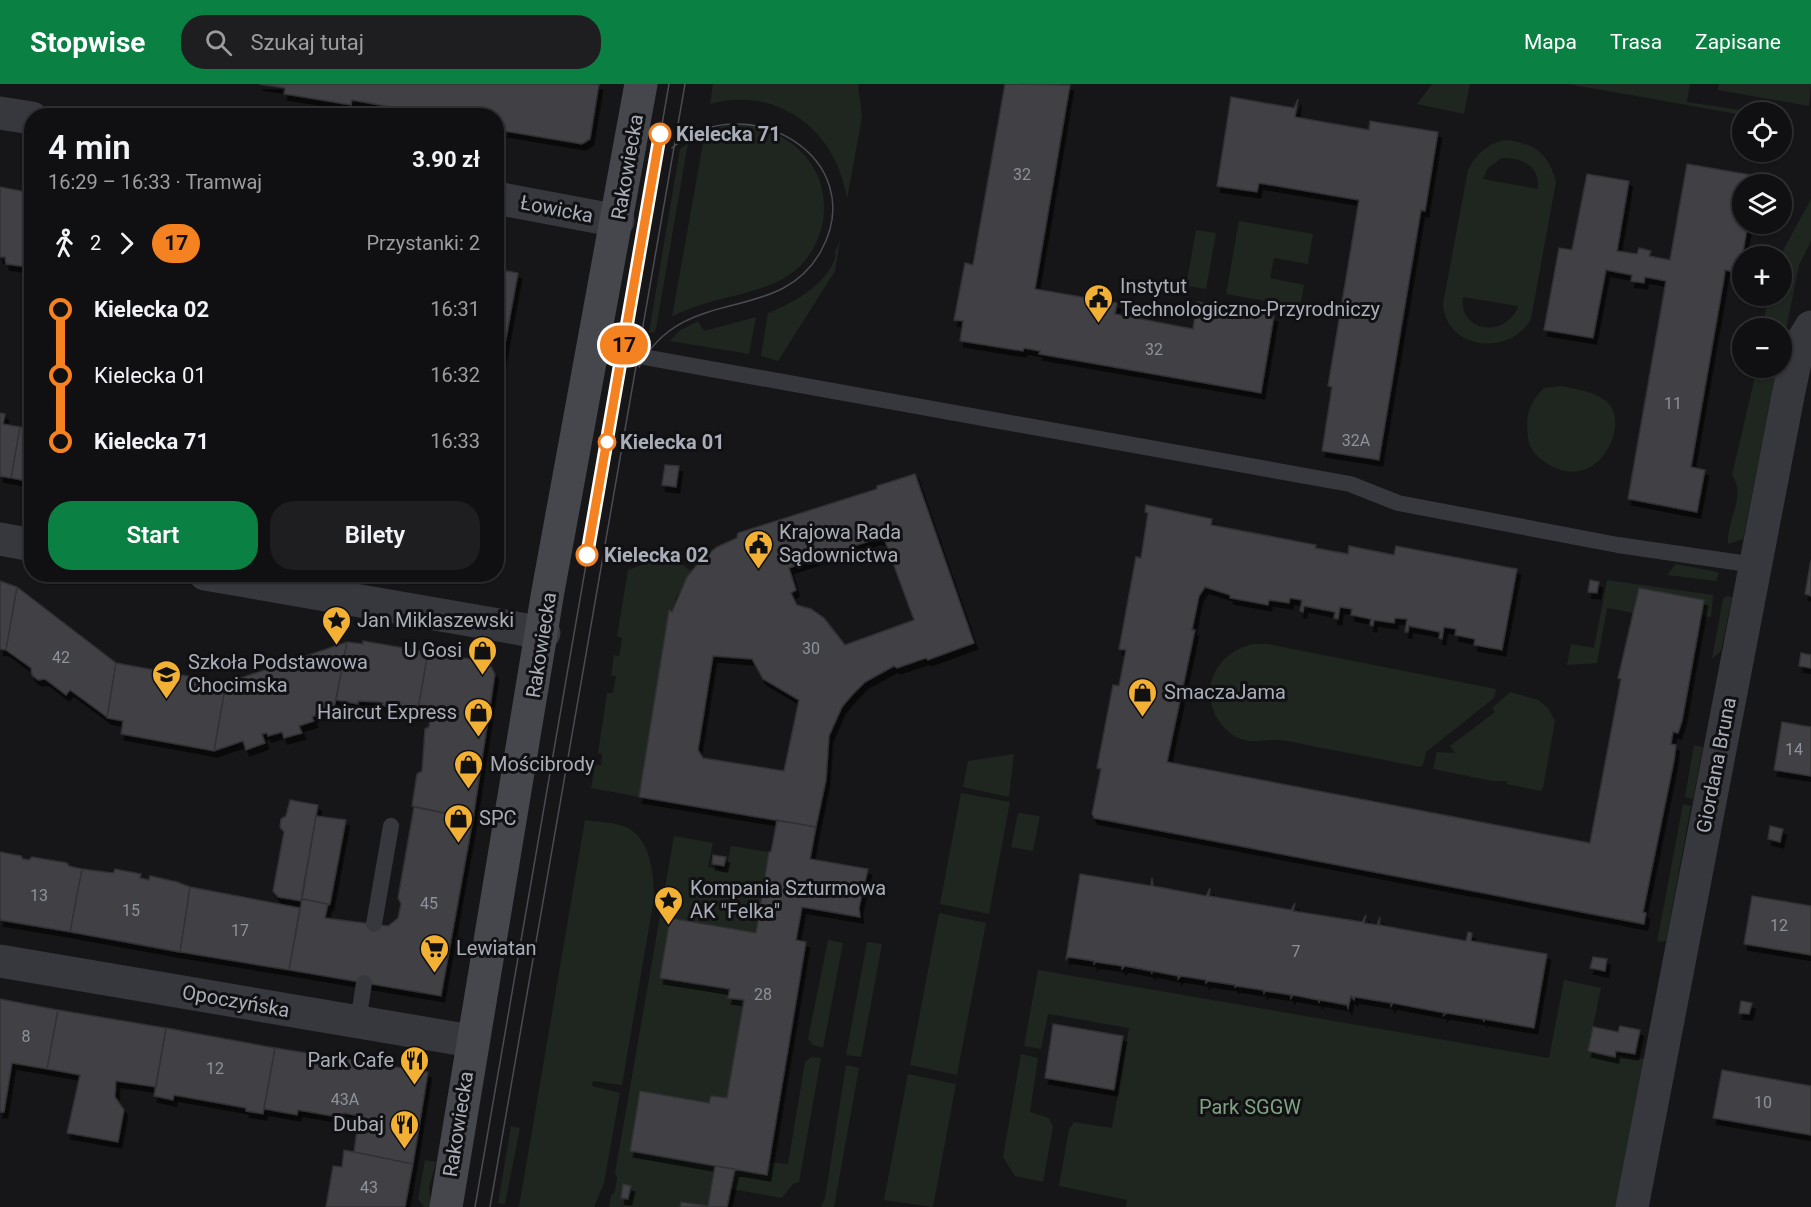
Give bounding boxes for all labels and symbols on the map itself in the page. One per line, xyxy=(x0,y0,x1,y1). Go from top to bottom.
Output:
street label: Rakowiecka xyxy=(606,112,648,222)
place label: Kielecka 71 xyxy=(676,122,781,146)
marker: Kielecka 71 xyxy=(649,123,671,145)
house number: 32 xyxy=(1013,165,1031,184)
street label: Łowicka xyxy=(519,190,595,228)
place label: Instytut Technologiczno-Przyrodniczy xyxy=(1120,274,1381,321)
public building icon: Instytut Technologiczno-Przyrodniczy xyxy=(1083,282,1115,324)
line badge: 17 xyxy=(597,326,651,364)
house number: 32 xyxy=(1145,340,1163,359)
house number: 11 xyxy=(1664,394,1682,413)
place label: Kielecka 01 xyxy=(620,430,725,454)
house number: 32A xyxy=(1342,431,1371,450)
marker: Kielecka 01 xyxy=(598,433,616,451)
place label: Krajowa Rada Sądownictwa xyxy=(779,520,901,567)
public building icon: Krajowa Rada Sądownictwa xyxy=(742,528,774,570)
place label: Kielecka 02 xyxy=(604,543,709,567)
marker: Kielecka 02 xyxy=(576,544,598,566)
street label: Rakowiecka xyxy=(521,590,561,700)
place icon: Jan Miklaszewski xyxy=(320,604,352,646)
place label: Jan Miklaszewski xyxy=(357,608,514,632)
shop icon: U Gosi xyxy=(467,634,499,676)
place label: U Gosi xyxy=(404,638,462,662)
house number: 30 xyxy=(802,639,820,658)
house number: 42 xyxy=(52,648,70,667)
place label: Szkoła Podstawowa Chocimska xyxy=(188,650,368,697)
school or university icon: Szkoła Podstawowa Chocimska xyxy=(151,658,183,700)
shop icon: SmaczaJama xyxy=(1127,676,1159,718)
place label: SmaczaJama xyxy=(1164,680,1286,704)
street label: Giordana Bruna xyxy=(1691,695,1741,835)
shop icon: Haircut Express xyxy=(462,696,494,738)
place label: Haircut Express xyxy=(317,700,457,724)
house number: 14 xyxy=(1785,740,1803,759)
shop icon: Mościbrody xyxy=(453,748,485,790)
place label: Mościbrody xyxy=(490,752,595,776)
shop icon: SPC xyxy=(442,802,474,844)
place label: SPC xyxy=(479,806,517,830)
place label: Kompania Szturmowa AK "Felka" xyxy=(690,876,886,923)
place icon: Kompania Szturmowa AK "Felka" xyxy=(653,884,685,926)
house number: 13 xyxy=(30,886,48,905)
house number: 45 xyxy=(420,894,438,913)
house number: 15 xyxy=(122,901,140,920)
house number: 12 xyxy=(1770,916,1788,935)
house number: 17 xyxy=(231,921,249,940)
supermarket icon: Lewiatan xyxy=(419,932,451,974)
place label: Lewiatan xyxy=(456,936,537,960)
house number: 7 xyxy=(1292,942,1301,961)
street label: Opoczyńska xyxy=(180,980,292,1022)
house number: 28 xyxy=(754,985,772,1004)
house number: 8 xyxy=(22,1027,31,1046)
restaurant icon: Park Cafe xyxy=(399,1044,431,1086)
place label: Park Cafe xyxy=(308,1048,394,1072)
house number: 12 xyxy=(206,1059,224,1078)
street label: Rakowiecka xyxy=(438,1069,478,1179)
house number: 43A xyxy=(331,1090,360,1109)
house number: 10 xyxy=(1754,1093,1772,1112)
park label: Park SGGW xyxy=(1199,1095,1301,1119)
restaurant icon: Dubaj xyxy=(389,1108,421,1150)
place label: Dubaj xyxy=(333,1112,384,1136)
house number: 43 xyxy=(360,1178,378,1197)

